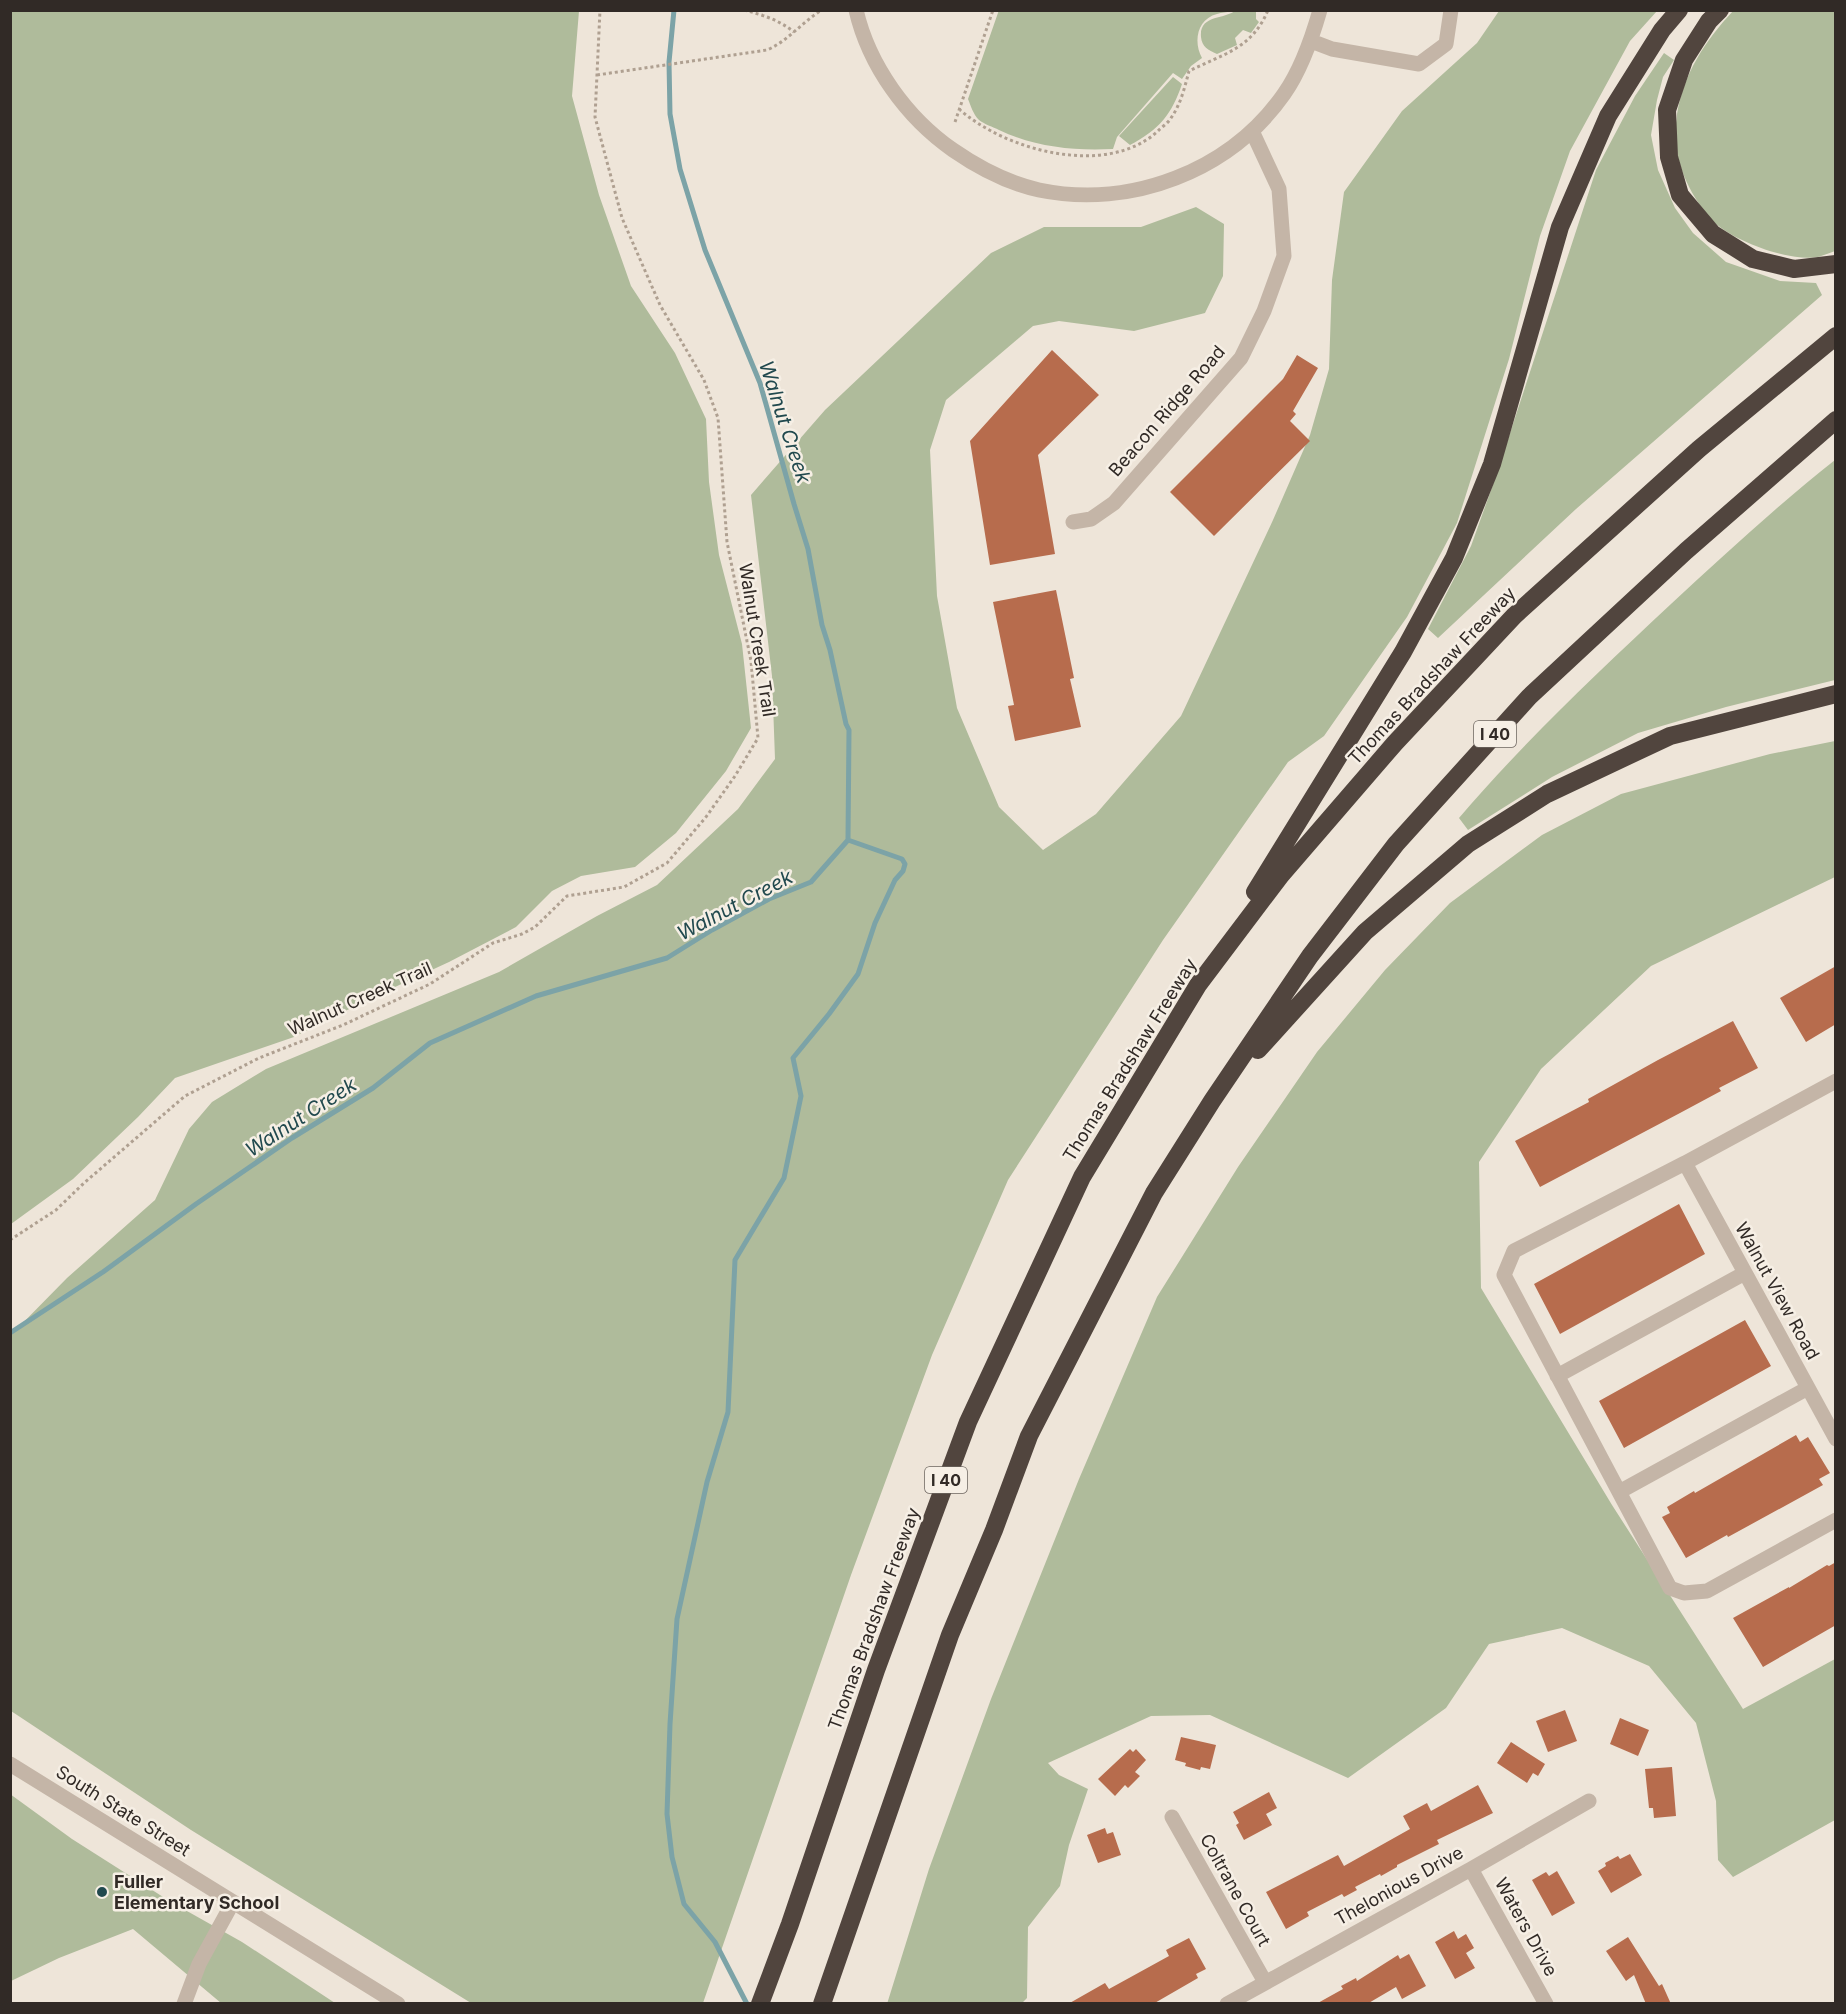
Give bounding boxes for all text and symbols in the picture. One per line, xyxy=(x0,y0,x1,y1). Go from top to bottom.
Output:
street label: Beacon Ridge Road xyxy=(1104,341,1229,480)
water label: Walnut Creek xyxy=(754,358,816,487)
street label: Walnut Creek Trail xyxy=(735,562,780,718)
street label: Thomas Bradshaw Freeway xyxy=(1344,583,1520,769)
road number: I 40 xyxy=(1474,721,1516,747)
water label: Walnut Creek xyxy=(673,864,798,946)
street label: Thomas Bradshaw Freeway xyxy=(1058,954,1201,1165)
street label: Walnut Creek Trail xyxy=(285,957,435,1040)
water label: Walnut Creek xyxy=(241,1072,362,1162)
street label: Walnut View Road xyxy=(1731,1218,1824,1363)
road number: I 40 xyxy=(925,1467,967,1493)
street label: Thomas Bradshaw Freeway xyxy=(823,1505,924,1733)
street label: South State Street xyxy=(52,1761,194,1860)
street label: Coltrane Court xyxy=(1196,1830,1275,1950)
street label: Thelonious Drive xyxy=(1331,1842,1467,1930)
place label: Fuller Elementary School xyxy=(114,1871,279,1913)
street label: Waters Drive xyxy=(1491,1874,1562,1980)
marker: Fuller Elementary School xyxy=(95,1885,109,1899)

